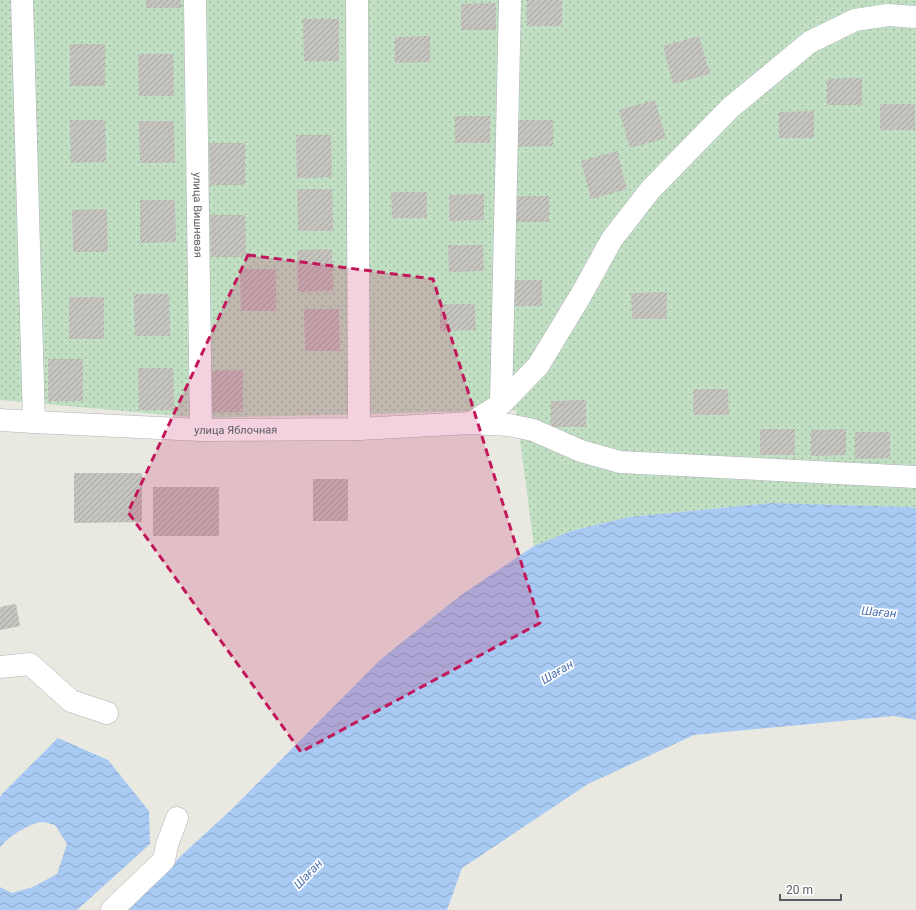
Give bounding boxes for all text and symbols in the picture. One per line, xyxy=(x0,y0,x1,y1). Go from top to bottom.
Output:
street label: улица Вишневая xyxy=(191,172,205,258)
street label: улица Яблочная xyxy=(194,423,277,437)
water label: Шаған xyxy=(861,603,897,621)
water label: Шаған xyxy=(538,657,576,687)
water label: Шаған xyxy=(291,856,325,892)
scale bar xyxy=(780,876,841,902)
text: 20 m xyxy=(786,883,813,897)

